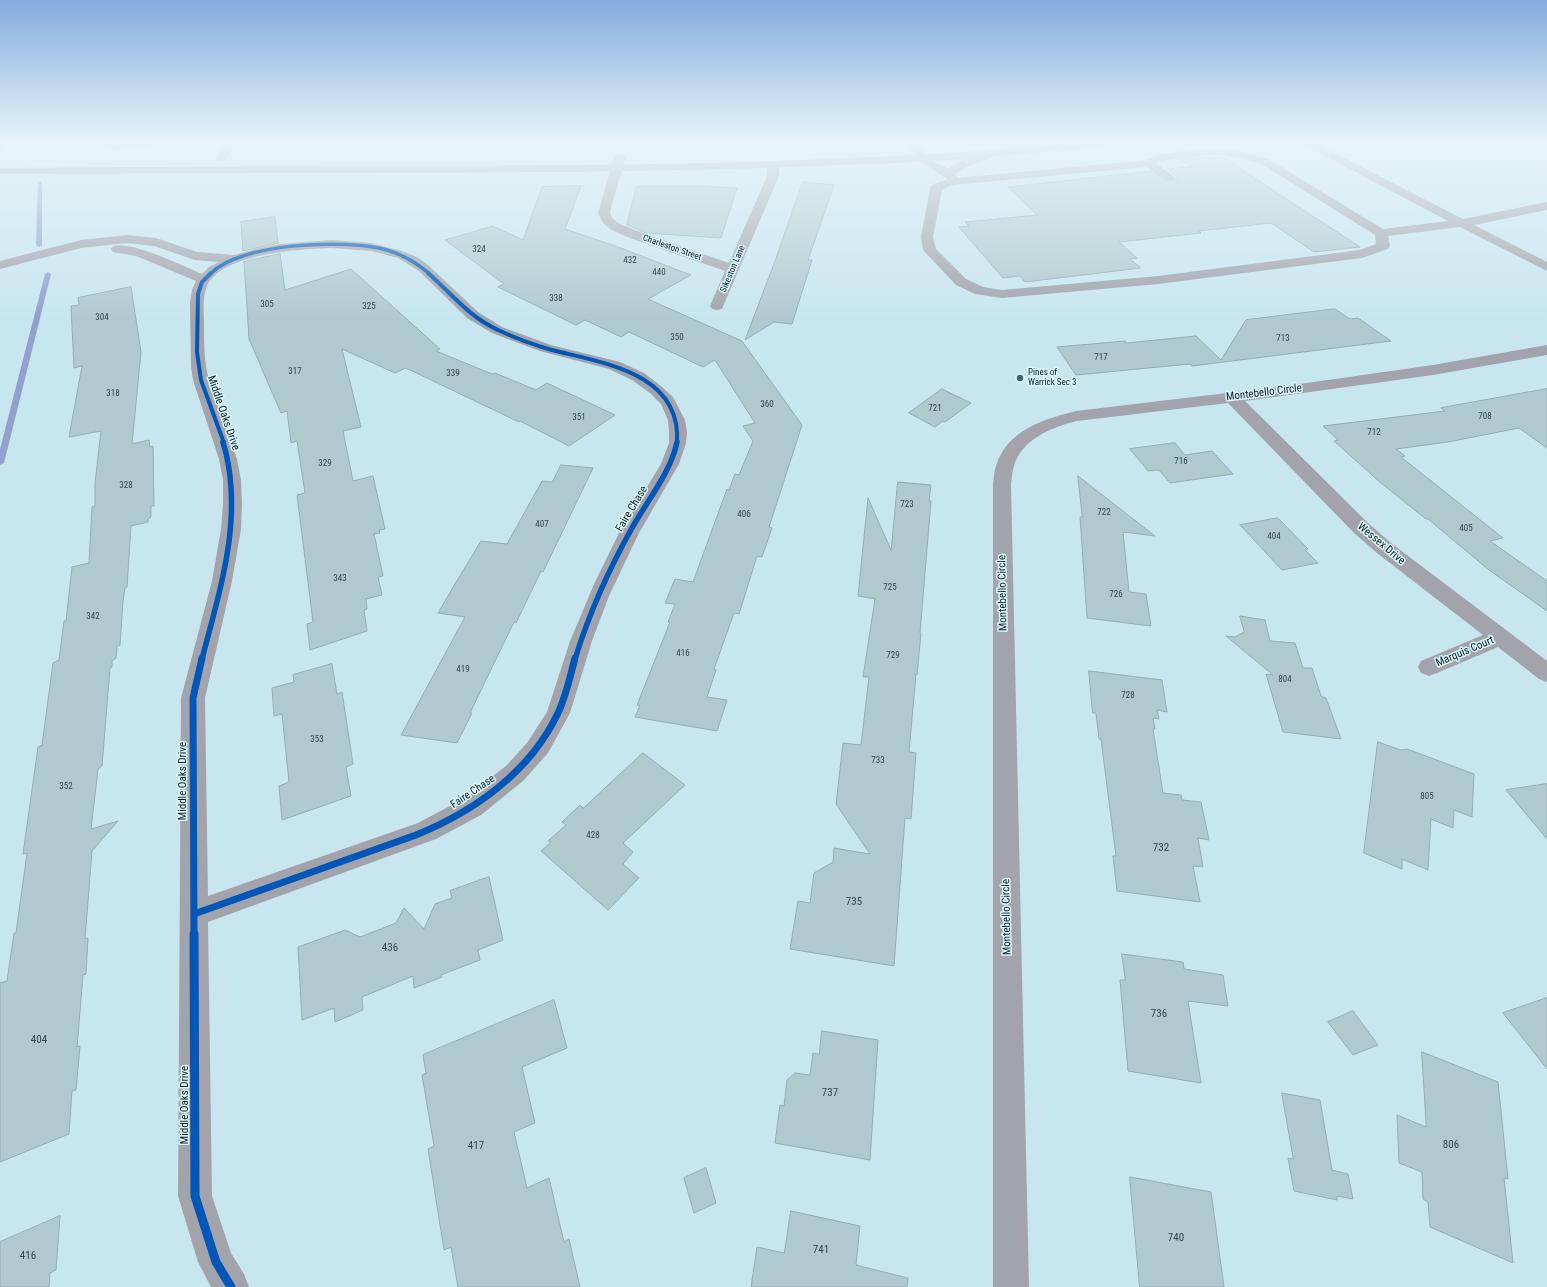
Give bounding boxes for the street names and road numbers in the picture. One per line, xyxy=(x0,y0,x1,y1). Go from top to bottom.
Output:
street label: Charleston Street xyxy=(641,233,703,263)
street label: Sikeston Lane xyxy=(718,244,748,294)
street label: Middle Oaks Drive xyxy=(204,374,242,452)
street label: Montebello Circle xyxy=(1225,382,1303,404)
street label: Faire Chase xyxy=(613,484,651,534)
street label: Wessex Drive xyxy=(1355,520,1407,568)
street label: Montebello Circle xyxy=(996,555,1010,631)
street label: Marquis Court xyxy=(1434,634,1496,670)
street label: Middle Oaks Drive xyxy=(176,742,190,820)
street label: Faire Chase xyxy=(448,772,498,812)
street label: Montebello Circle xyxy=(1000,879,1014,955)
street label: Middle Oaks Drive xyxy=(178,1066,192,1144)

